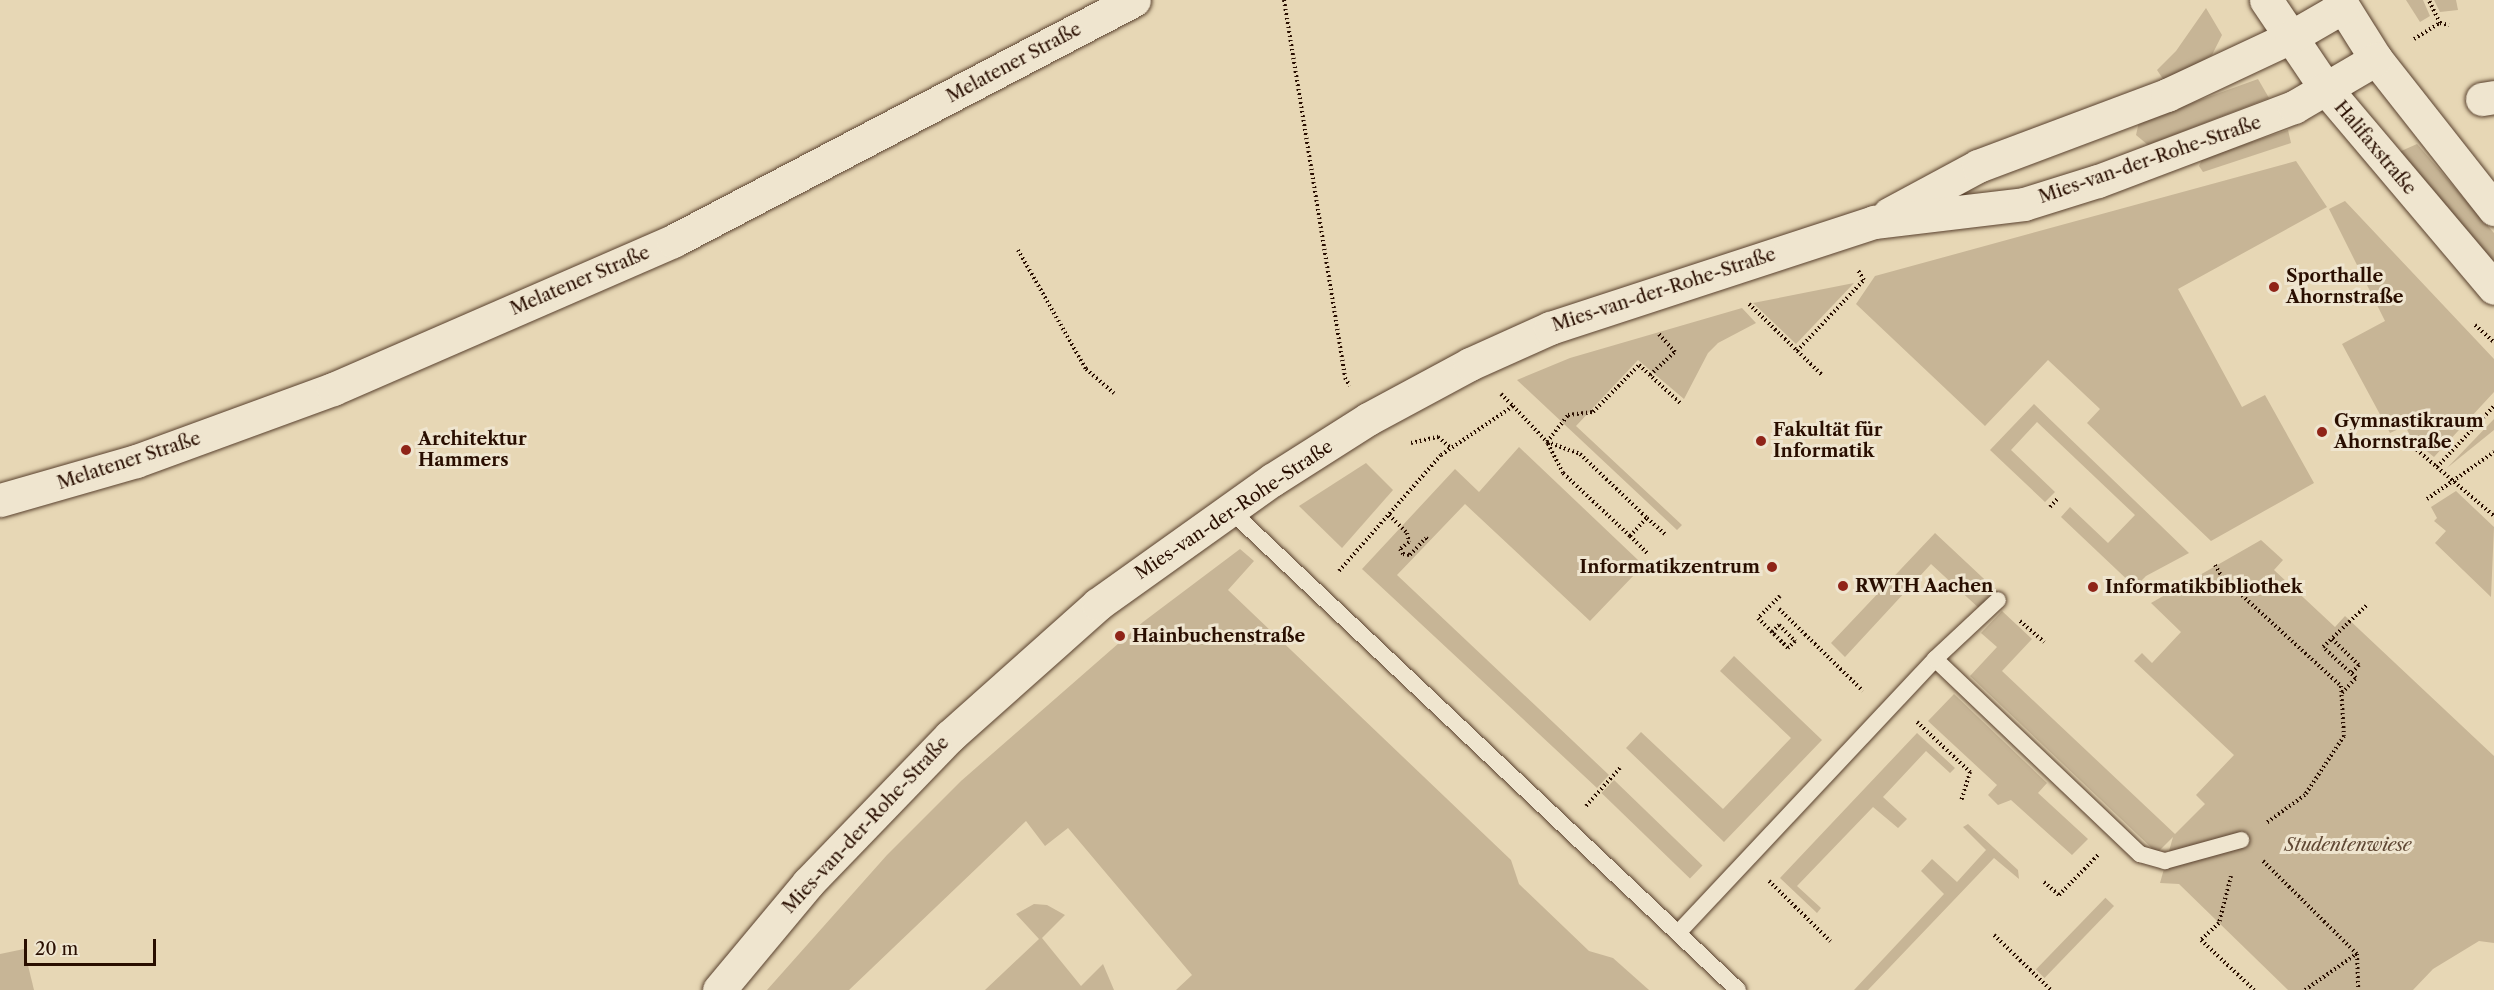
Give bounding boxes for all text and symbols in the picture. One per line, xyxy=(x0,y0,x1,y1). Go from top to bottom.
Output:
street label: Melatener Straße xyxy=(943,18,1085,108)
street label: Halifaxstraße xyxy=(2330,97,2420,199)
street label: Mies-van-der-Rohe-Straße xyxy=(2036,112,2264,208)
street label: Melatener Straße xyxy=(507,242,653,320)
street label: Mies-van-der-Rohe-Straße xyxy=(1549,244,1779,336)
place label: Sporthalle Ahornstraße xyxy=(2286,266,2404,308)
marker: Sporthalle Ahornstraße xyxy=(2267,280,2281,294)
place label: Gymnastikraum Ahornstraße xyxy=(2334,411,2484,454)
place label: Fakultät für Informatik xyxy=(1773,420,1883,462)
marker: Gymnastikraum Ahornstraße xyxy=(2315,425,2329,439)
street label: Melatener Straße xyxy=(55,428,203,494)
place label: Architektur Hammers xyxy=(418,429,527,472)
marker: Fakultät für Informatik xyxy=(1754,434,1768,448)
street label: Mies-van-der-Rohe-Straße xyxy=(1131,436,1337,584)
marker: Architektur Hammers xyxy=(399,443,413,457)
place label: Informatikzentrum xyxy=(1580,556,1760,578)
marker: Informatikzentrum xyxy=(1765,560,1779,574)
place label: RWTH Aachen xyxy=(1855,575,1994,597)
place label: Informatikbibliothek xyxy=(2105,576,2303,598)
marker: RWTH Aachen xyxy=(1836,579,1850,593)
marker: Informatikbibliothek xyxy=(2086,580,2100,594)
place label: Hainbuchenstraße xyxy=(1132,625,1305,647)
marker: Hainbuchenstraße xyxy=(1113,629,1127,643)
street label: Mies-van-der-Rohe-Straße xyxy=(778,732,954,918)
park label: Studentenwiese xyxy=(2284,834,2412,856)
scale bar xyxy=(27,927,159,965)
text: 20 m xyxy=(35,938,78,960)

